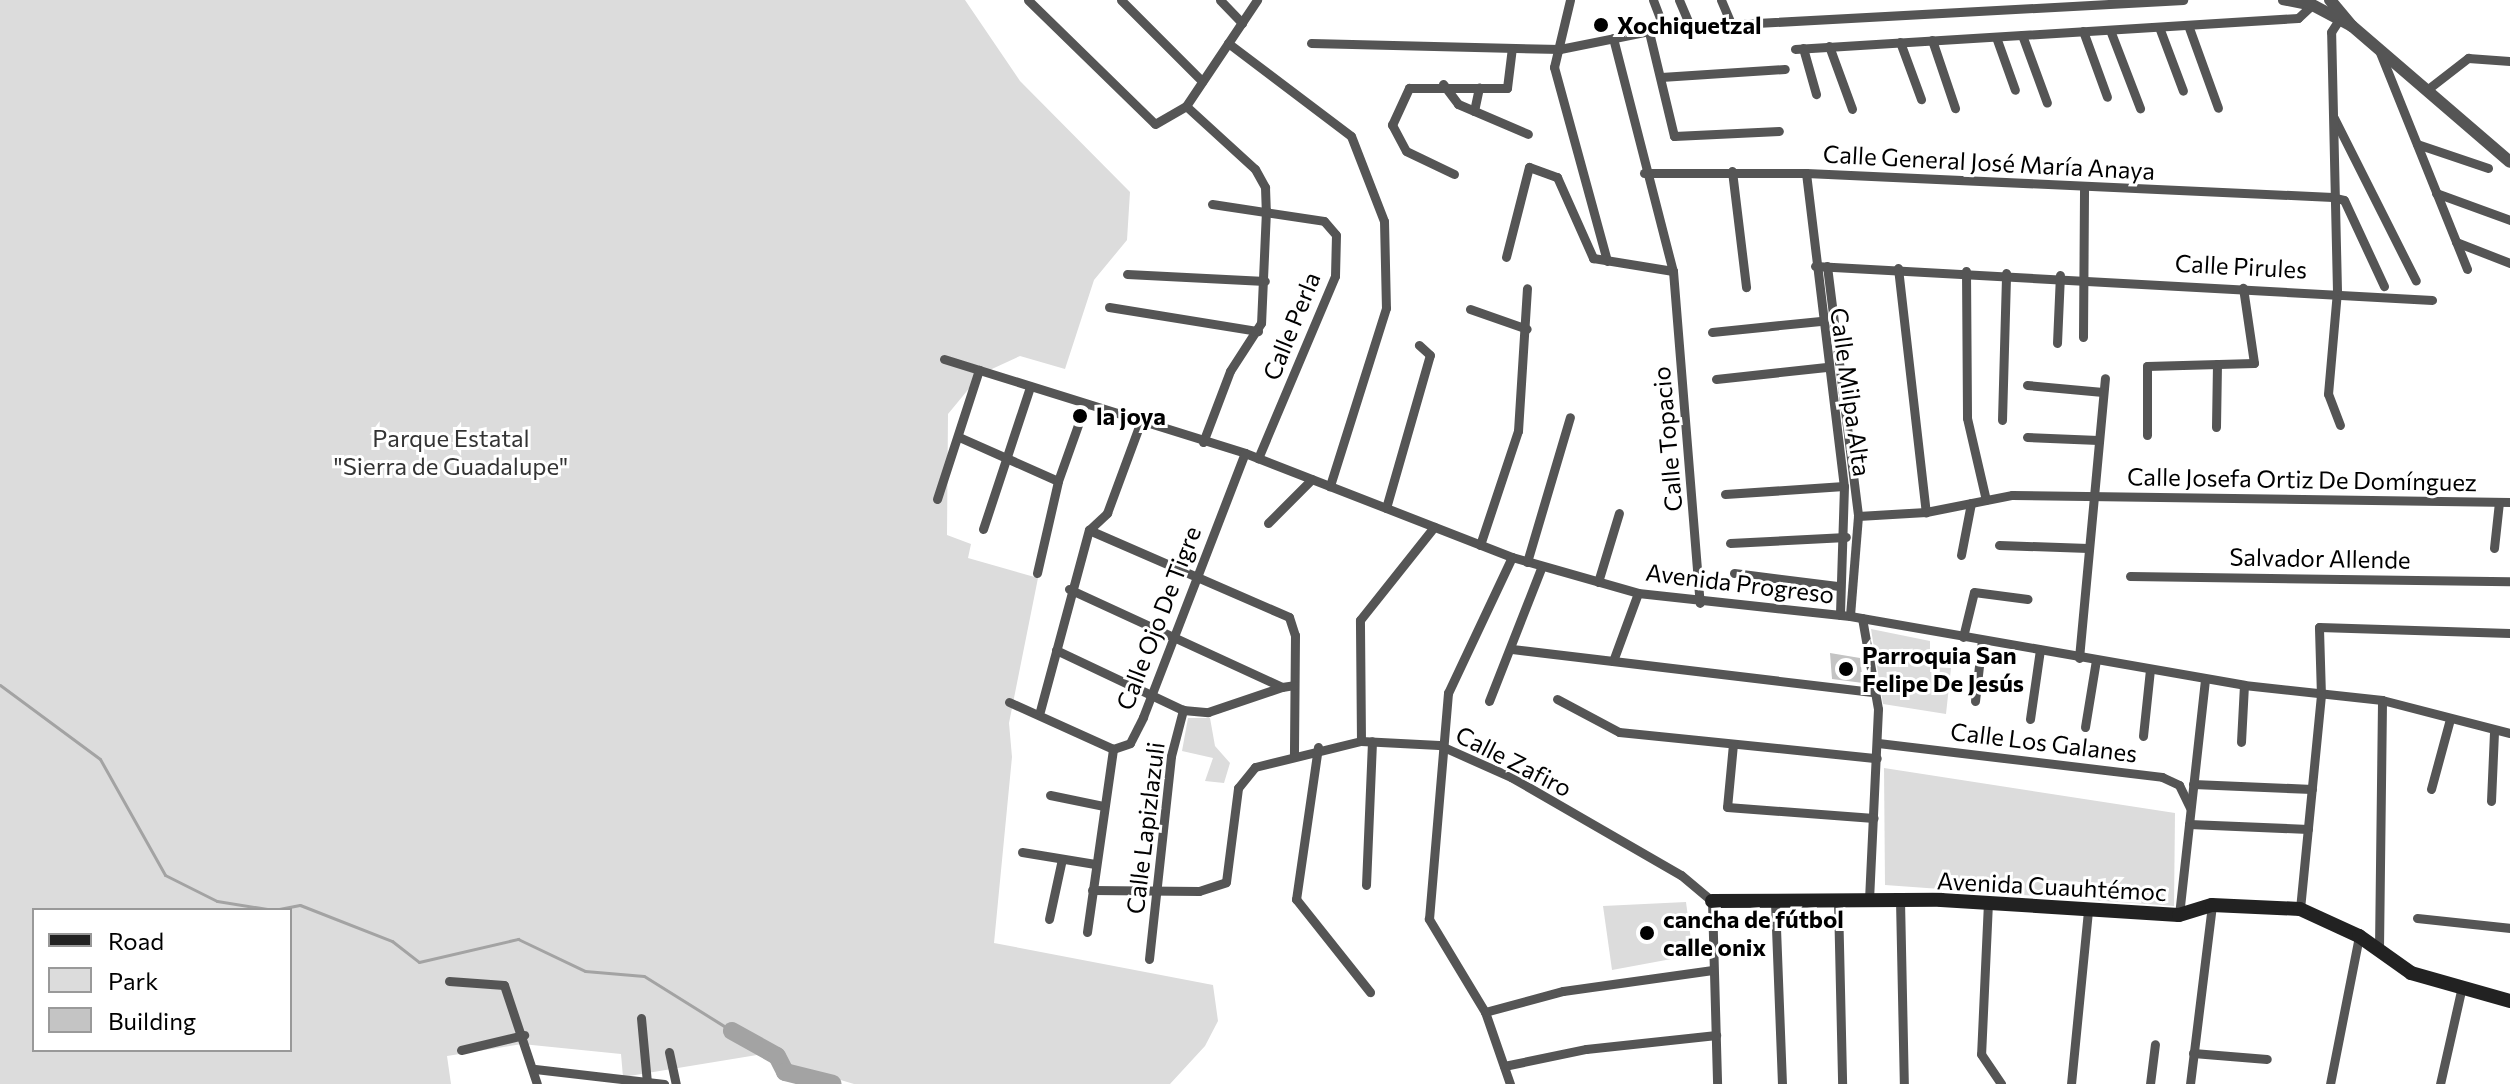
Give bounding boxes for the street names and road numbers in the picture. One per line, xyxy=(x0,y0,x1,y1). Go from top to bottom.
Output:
street label: Calle General José María Anaya xyxy=(1822,139,2156,185)
street label: Calle Pirules xyxy=(2174,248,2308,284)
street label: Calle Perla xyxy=(1256,268,1326,384)
street label: Calle Milpa Alta xyxy=(1825,306,1877,478)
street label: Calle Topacio xyxy=(1646,365,1688,513)
street label: Calle Josefa Ortiz De Domínguez xyxy=(2127,462,2477,496)
street label: Calle Ojo De Tigre xyxy=(1110,522,1206,714)
street label: Salvador Allende xyxy=(2229,542,2411,574)
street label: Avenida Progreso xyxy=(1644,557,1836,609)
street label: Calle Los Galanes xyxy=(1949,716,2139,768)
street label: Calle Zafiro xyxy=(1451,720,1577,802)
street label: Calle Lapizlazuli xyxy=(1120,740,1170,916)
street label: Avenida Cuauhtémoc xyxy=(1936,866,2168,906)

